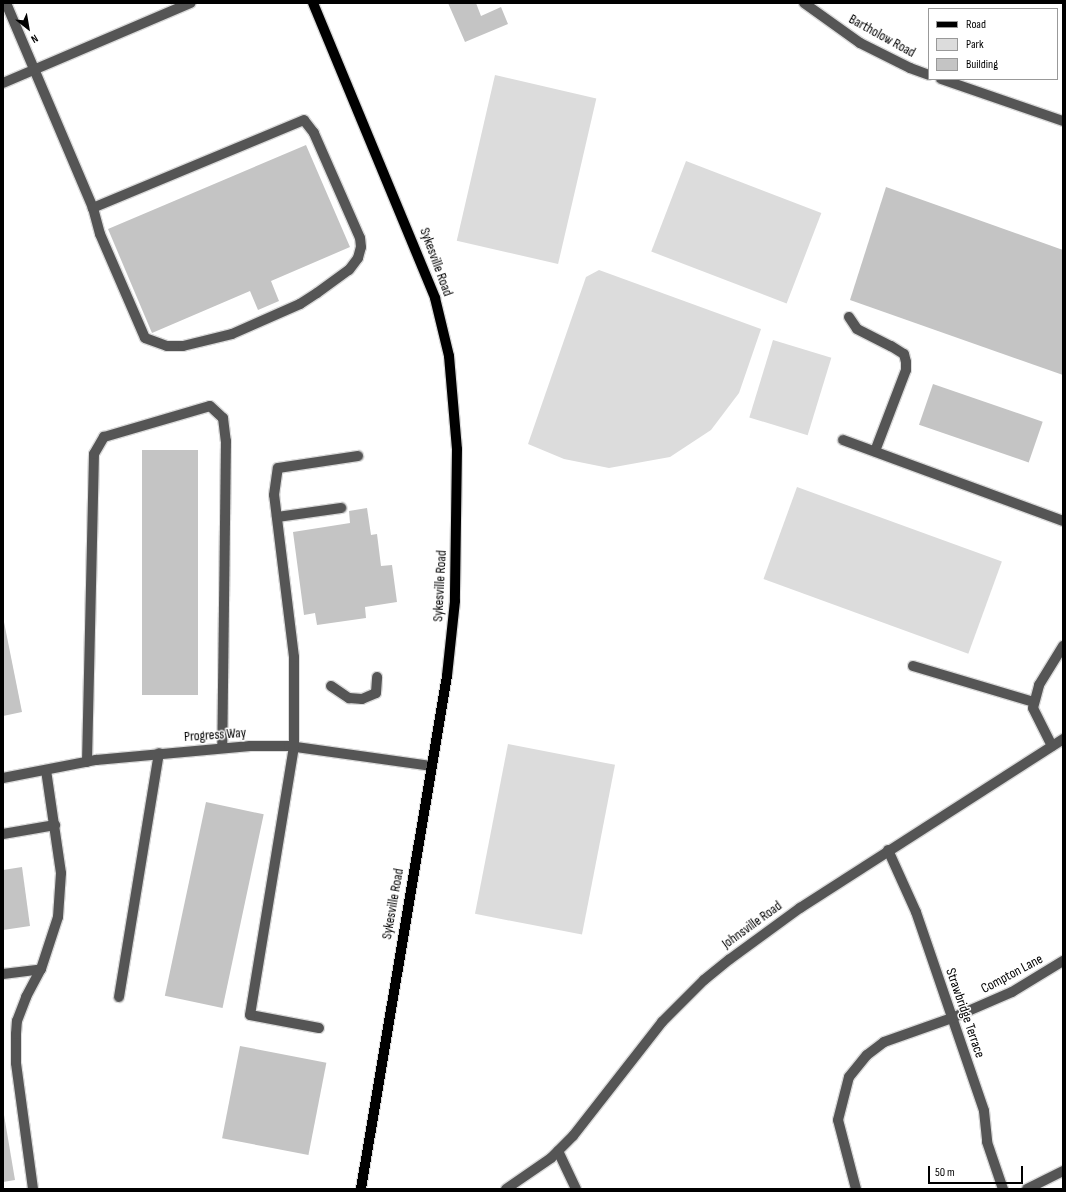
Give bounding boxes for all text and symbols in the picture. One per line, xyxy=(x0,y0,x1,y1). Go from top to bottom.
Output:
north arrow xyxy=(8,8,48,48)
legend xyxy=(928,8,1058,80)
street label: Bartholow Road xyxy=(846,11,918,61)
text: Road xyxy=(966,17,986,32)
text: N xyxy=(29,32,40,46)
text: Park xyxy=(966,37,984,52)
text: Building xyxy=(966,57,998,72)
street label: Sykesville Road xyxy=(416,226,456,298)
street label: Sykesville Road xyxy=(430,550,450,622)
street label: Progress Way xyxy=(183,724,247,746)
street label: Sykesville Road xyxy=(379,867,407,941)
street label: Johnsville Road xyxy=(719,898,785,952)
street label: Compton Lane xyxy=(978,951,1046,997)
street label: Strawbridge Terrace xyxy=(942,966,988,1060)
scale bar xyxy=(930,1158,1025,1184)
text: 50 m xyxy=(935,1165,955,1180)

